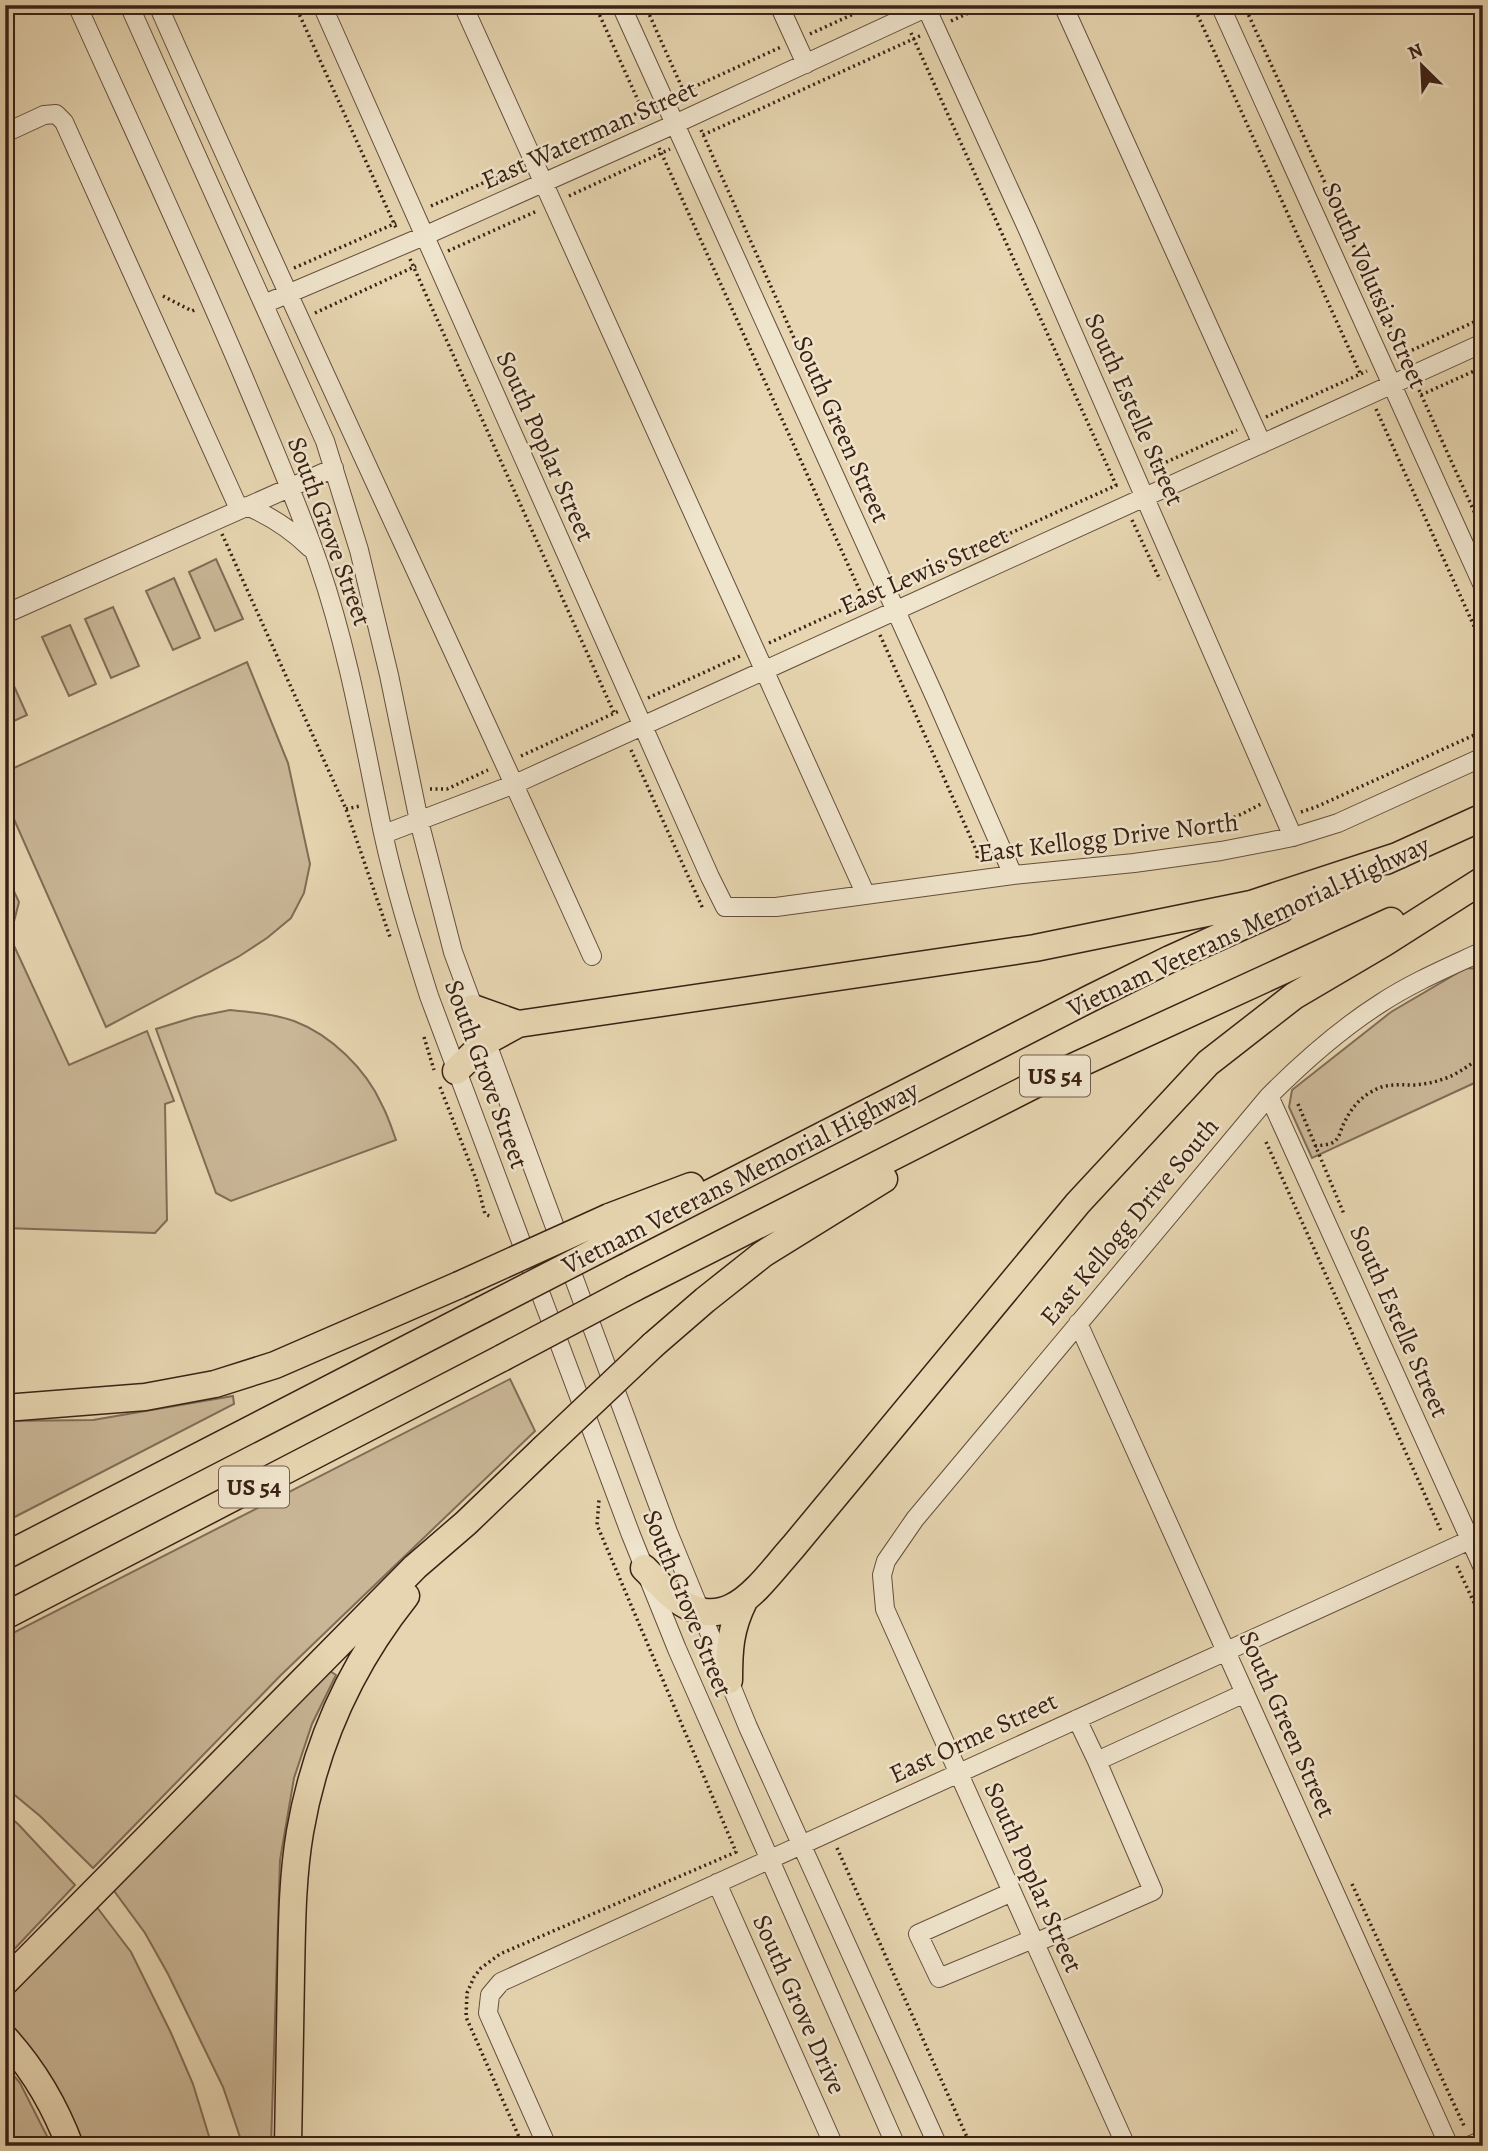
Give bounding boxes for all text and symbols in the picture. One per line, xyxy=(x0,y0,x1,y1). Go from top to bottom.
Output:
north arrow xyxy=(1386,32,1456,102)
text: N xyxy=(1404,37,1427,66)
street label: East Waterman Street xyxy=(476,71,703,198)
street label: South Volutsia Street xyxy=(1313,176,1436,394)
street label: South Estelle Street xyxy=(1076,307,1193,511)
street label: South Green Street xyxy=(785,330,899,529)
street label: South Poplar Street xyxy=(488,345,603,547)
street label: South Grove Street xyxy=(279,432,380,631)
street label: East Lewis Street xyxy=(834,517,1014,623)
street label: East Kellogg Drive North xyxy=(976,804,1240,871)
street label: Vietnam Veterans Memorial Highway xyxy=(1061,827,1435,1026)
street label: South Grove Street xyxy=(436,975,537,1174)
road number: US 54 xyxy=(1020,1056,1090,1096)
street label: Vietnam Veterans Memorial Highway xyxy=(555,1072,925,1283)
street label: East Kellogg Drive South xyxy=(1032,1110,1227,1333)
street label: South Estelle Street xyxy=(1341,1219,1458,1423)
road number: US 54 xyxy=(219,1466,289,1507)
street label: South Grove Street xyxy=(634,1504,741,1702)
street label: South Green Street xyxy=(1231,1625,1345,1824)
street label: East Orme Street xyxy=(884,1683,1063,1792)
street label: South Poplar Street xyxy=(976,1776,1091,1978)
street label: South Grove Drive xyxy=(744,1909,855,2100)

